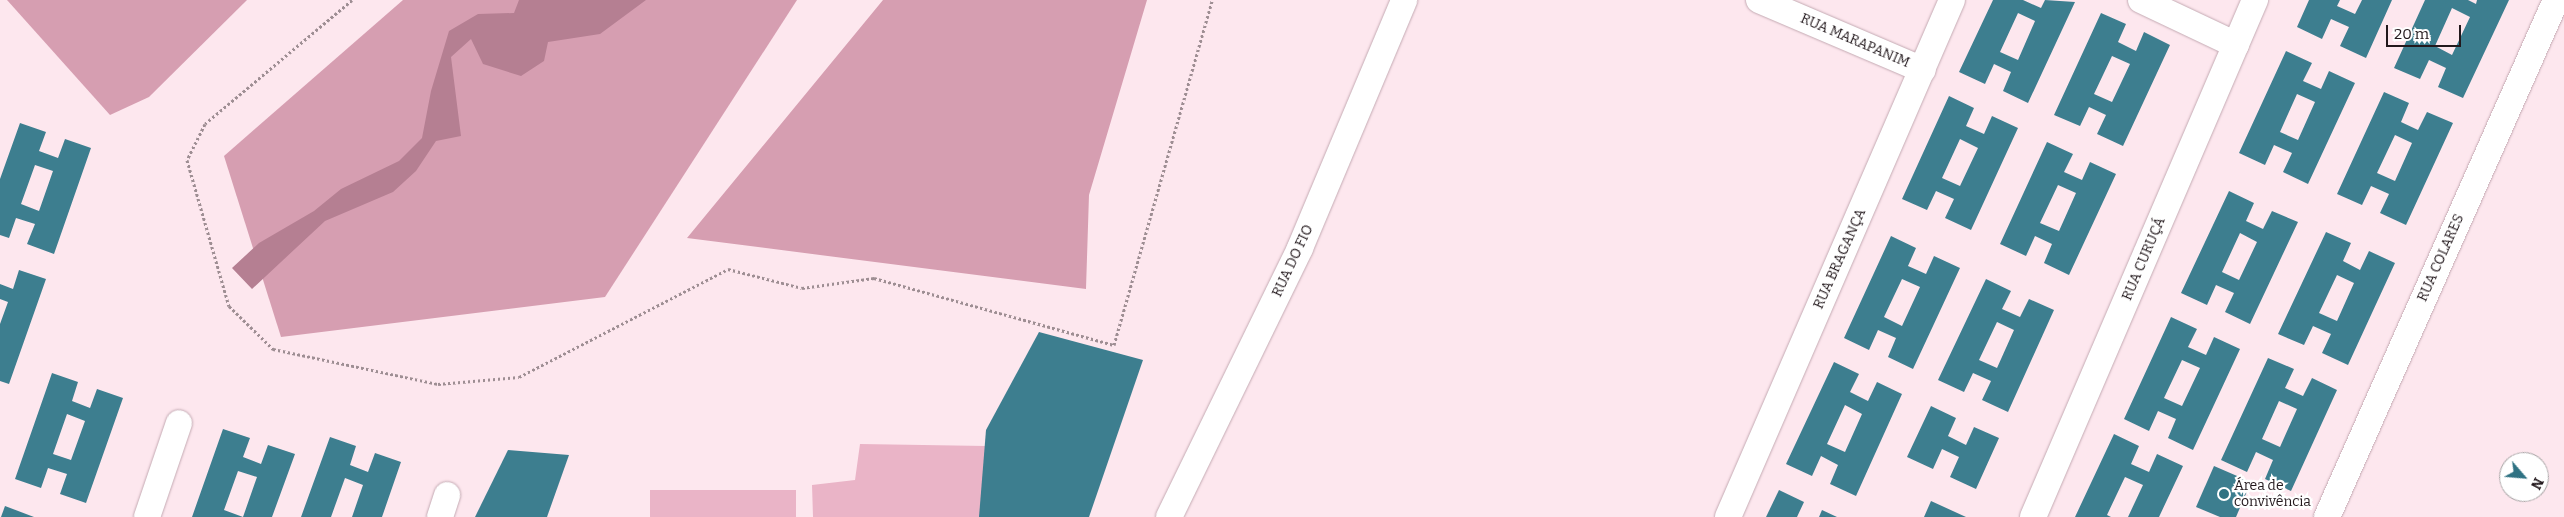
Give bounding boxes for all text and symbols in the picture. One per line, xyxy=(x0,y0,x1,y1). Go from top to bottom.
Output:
street label: RUA MARAPANIM xyxy=(1798,10,1912,72)
scale bar xyxy=(2389,15,2464,47)
text: 20 m xyxy=(2394,25,2429,43)
street label: RUA BRAGANÇA xyxy=(1810,206,1870,312)
street label: RUA COLARES xyxy=(2414,212,2468,304)
street label: RUA CURUÇÁ xyxy=(2119,215,2169,303)
street label: RUA DO FIO xyxy=(1269,222,1317,300)
north arrow xyxy=(2499,452,2549,502)
text: N xyxy=(2527,475,2547,492)
place label: Área de convivência xyxy=(2234,478,2311,511)
marker: Área de convivência xyxy=(2218,488,2230,500)

